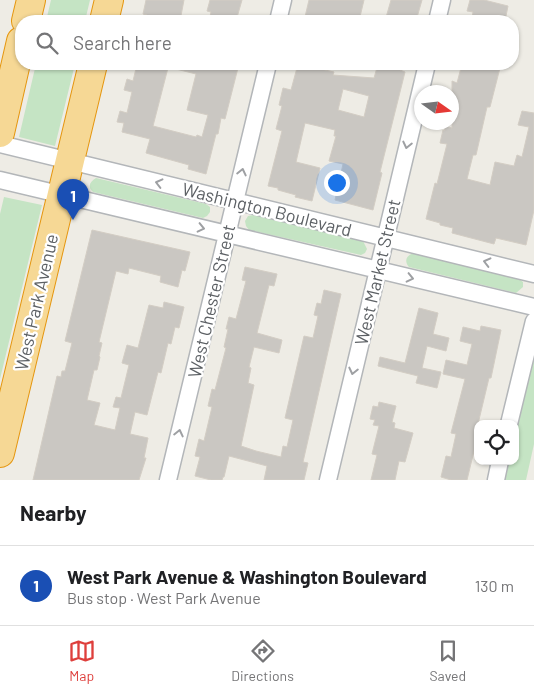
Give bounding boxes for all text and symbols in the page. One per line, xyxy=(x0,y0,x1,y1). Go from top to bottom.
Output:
search box xyxy=(15,15,519,70)
icon: search xyxy=(33,29,61,57)
text: Search here xyxy=(73,31,172,54)
north arrow xyxy=(414,85,459,130)
one-way arrow xyxy=(402,141,413,150)
one-way arrow xyxy=(236,168,247,177)
your location xyxy=(324,170,350,196)
street label: Washington Boulevard xyxy=(180,177,354,241)
one-way arrow xyxy=(154,178,163,189)
pin: 1 xyxy=(57,179,89,220)
street label: West Market Street xyxy=(350,197,404,347)
street label: West Chester Street xyxy=(183,222,239,380)
one-way arrow xyxy=(196,222,205,233)
street label: West Park Avenue xyxy=(10,232,62,372)
one-way arrow xyxy=(482,257,491,268)
one-way arrow xyxy=(405,272,414,283)
one-way arrow xyxy=(348,367,359,376)
map controls xyxy=(474,420,519,465)
button: locate xyxy=(474,420,519,465)
one-way arrow xyxy=(173,428,184,437)
text: Nearby xyxy=(20,500,86,525)
text: West Park Avenue & Washington Boulevard xyxy=(67,565,427,588)
text: 1 xyxy=(33,576,39,595)
text: 130 m xyxy=(475,576,514,595)
text: Bus stop · West Park Avenue xyxy=(67,588,261,607)
tab: Map xyxy=(68,637,96,684)
tab: Directions xyxy=(231,637,294,684)
tab: Saved xyxy=(429,637,466,684)

